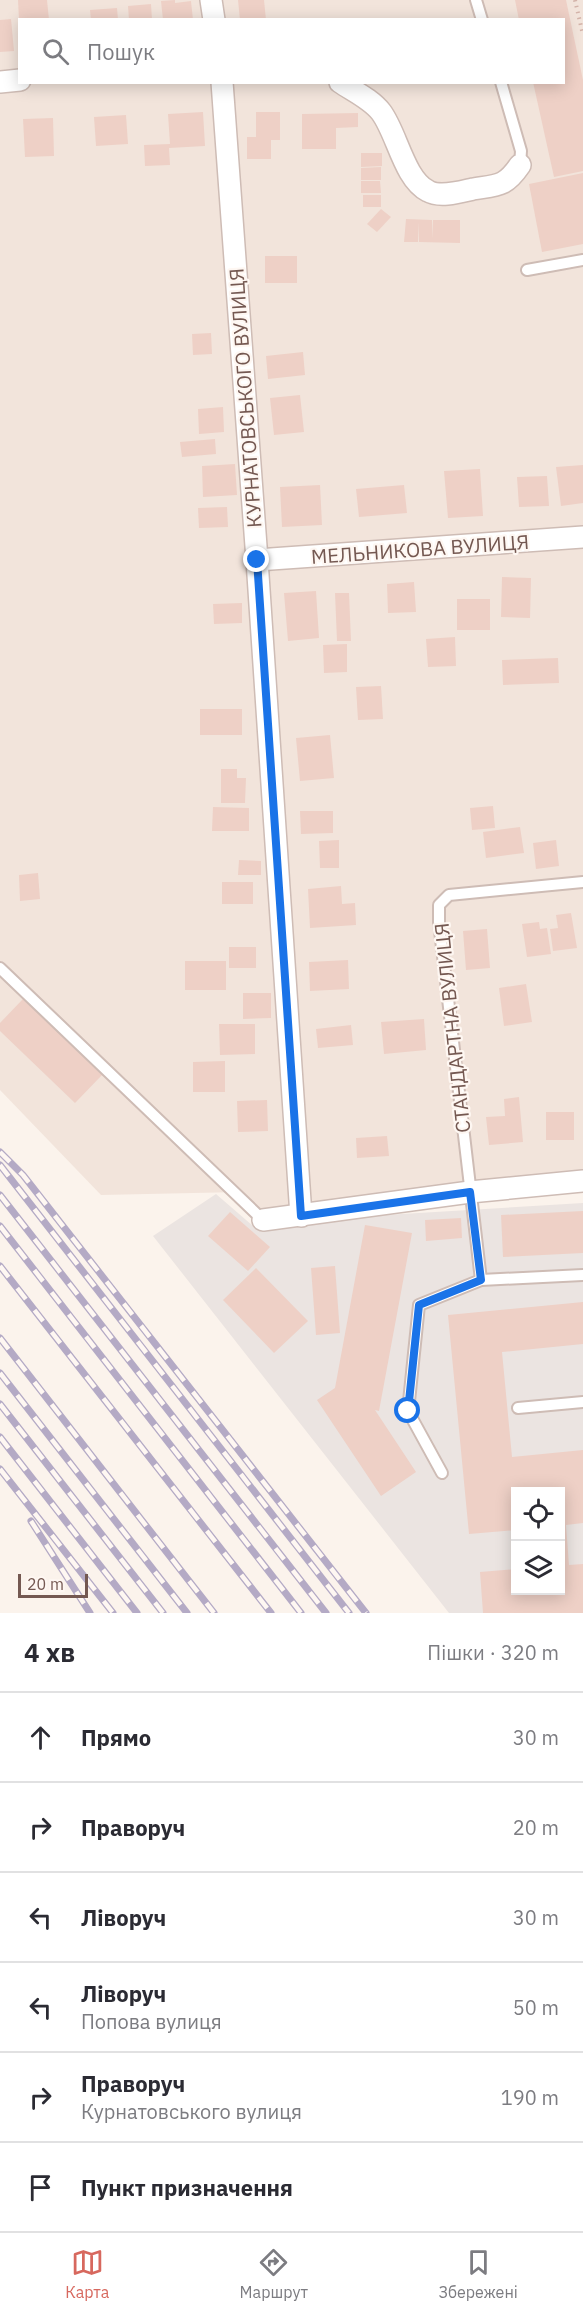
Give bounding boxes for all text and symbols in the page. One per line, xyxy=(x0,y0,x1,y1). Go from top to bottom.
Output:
search box xyxy=(18,18,565,84)
icon: search xyxy=(39,35,72,68)
text: Пошук xyxy=(87,37,155,66)
street label: КУРНАТОВСЬКОГО ВУЛИЦЯ xyxy=(222,267,268,529)
street label: МЕЛЬНИКОВА ВУЛИЦЯ xyxy=(310,528,530,570)
route end xyxy=(243,546,269,572)
street label: СТАНДАРТНА ВУЛИЦЯ xyxy=(428,922,476,1134)
route start xyxy=(394,1397,420,1423)
map controls xyxy=(511,1487,565,1595)
button: locate xyxy=(511,1487,565,1541)
button: layers xyxy=(511,1541,565,1595)
scale bar xyxy=(18,1571,88,1598)
text: 20 m xyxy=(27,1574,64,1594)
text: 4 хв xyxy=(24,1635,75,1669)
text: Пішки · 320 m xyxy=(427,1639,559,1666)
icon: ahead xyxy=(24,1721,57,1754)
text: Прямо xyxy=(81,1723,151,1752)
text: 30 m xyxy=(513,1724,559,1751)
icon: right xyxy=(24,1811,57,1844)
text: Праворуч xyxy=(81,1813,185,1842)
text: 20 m xyxy=(513,1814,559,1841)
icon: left xyxy=(24,1901,57,1934)
text: Ліворуч xyxy=(81,1903,166,1932)
text: 30 m xyxy=(513,1904,559,1931)
text: Ліворуч xyxy=(81,1979,166,2008)
icon: left xyxy=(24,1991,57,2024)
text: 50 m xyxy=(513,1994,559,2021)
text: Попова вулиця xyxy=(81,2008,222,2035)
text: Праворуч xyxy=(81,2069,185,2098)
icon: right xyxy=(24,2081,57,2114)
text: 190 m xyxy=(501,2084,559,2111)
text: Курнатовського вулиця xyxy=(81,2098,302,2125)
icon: arrive xyxy=(24,2171,57,2204)
text: Пункт призначення xyxy=(81,2173,293,2202)
tab: Карта xyxy=(65,2246,109,2302)
tab: Маршрут xyxy=(240,2246,308,2302)
tab: Збережені xyxy=(438,2246,518,2302)

